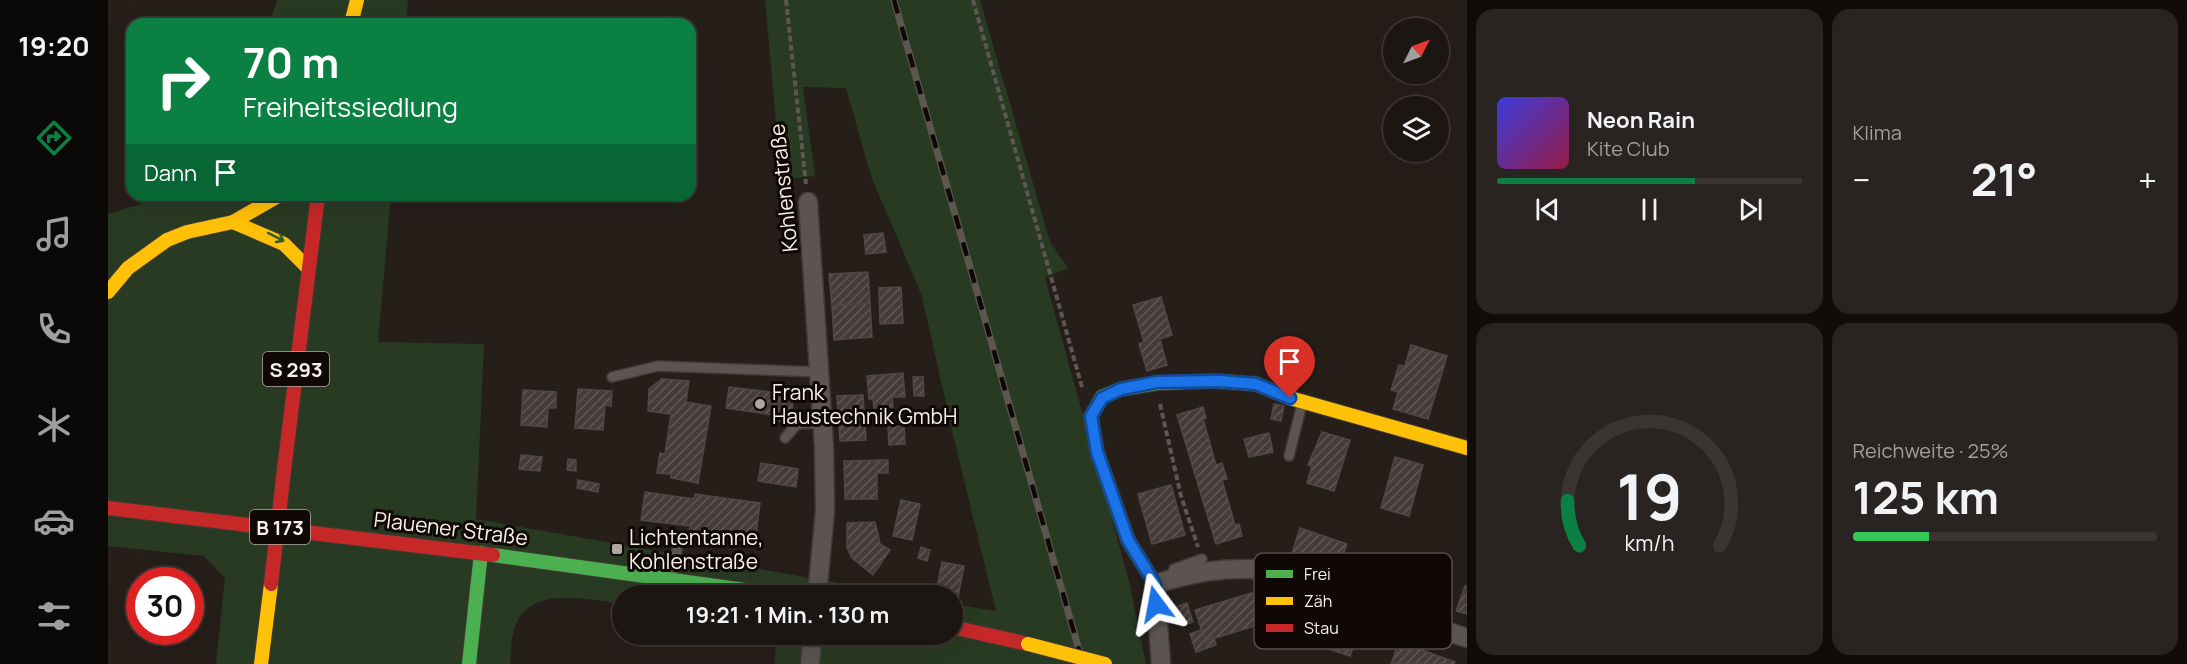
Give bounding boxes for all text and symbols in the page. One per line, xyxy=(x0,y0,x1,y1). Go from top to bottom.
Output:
north arrow xyxy=(1383,18,1449,84)
map controls xyxy=(1383,18,1449,162)
text: 19:20 xyxy=(18,27,90,64)
text: 70 m xyxy=(243,33,339,91)
icon: right xyxy=(144,42,222,120)
text: Freiheitssiedlung xyxy=(243,88,458,125)
button: layers xyxy=(1383,96,1449,162)
text: Neon Rain xyxy=(1587,105,1695,135)
icon: directions xyxy=(33,117,75,159)
text: Klima xyxy=(1853,119,1902,146)
street label: Kohlenstraße xyxy=(762,122,804,254)
text: Kite Club xyxy=(1587,135,1670,162)
text: 21° xyxy=(1971,148,2038,210)
icon: arrive xyxy=(209,156,242,189)
text: − xyxy=(1853,157,1870,202)
text: + xyxy=(2138,157,2157,202)
text: Dann xyxy=(144,158,197,188)
icon: previous xyxy=(1531,193,1564,226)
icon: pause xyxy=(1633,193,1666,226)
icon: next xyxy=(1734,193,1767,226)
icon: music xyxy=(33,213,75,255)
one-way arrow xyxy=(266,232,284,244)
icon: phone xyxy=(33,308,75,350)
pin xyxy=(1264,336,1315,398)
icon: arrive xyxy=(1273,345,1306,378)
road number: S 293 xyxy=(263,352,329,386)
place label: Frank Haustechnik GmbH xyxy=(772,378,957,430)
marker: Frank Haustechnik GmbH xyxy=(753,397,767,411)
icon: climate xyxy=(33,404,75,446)
text: Reichweite · 25% xyxy=(1853,437,2009,464)
text: 19 xyxy=(1616,453,1682,539)
text: 125 km xyxy=(1853,466,1999,528)
icon: car xyxy=(33,500,75,542)
street label: Plauener Straße xyxy=(372,505,530,551)
road number: B 173 xyxy=(250,510,310,544)
place label: Lichtentanne, Kohlenstraße xyxy=(629,523,764,575)
text: km/h xyxy=(1624,528,1674,557)
marker: Lichtentanne, Kohlenstraße xyxy=(610,542,624,556)
legend xyxy=(1254,553,1452,649)
text: Frei xyxy=(1304,563,1331,585)
speed limit sign: 30 xyxy=(126,567,204,645)
position arrow xyxy=(1124,572,1188,636)
text: Zäh xyxy=(1304,590,1332,612)
icon: filters xyxy=(33,595,75,637)
text: 19:21 · 1 Min. · 130 m xyxy=(686,600,889,630)
text: Stau xyxy=(1304,617,1339,639)

